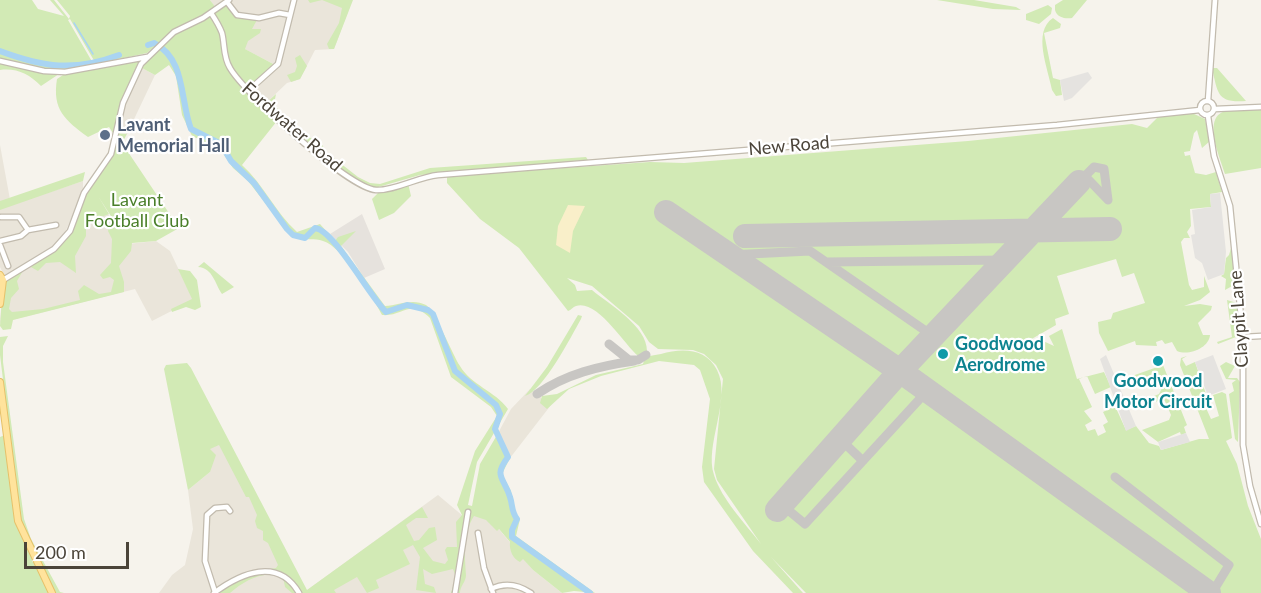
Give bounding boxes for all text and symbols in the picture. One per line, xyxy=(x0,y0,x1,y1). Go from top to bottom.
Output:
street label: Fordwater Road xyxy=(237,78,347,176)
place label: Lavant Memorial Hall xyxy=(117,114,230,156)
marker: Lavant Memorial Hall xyxy=(98,128,112,142)
street label: New Road xyxy=(747,132,831,160)
park label: Lavant Football Club xyxy=(85,189,189,232)
street label: Claypit Lane xyxy=(1225,270,1253,368)
place label: Goodwood Aerodrome xyxy=(955,333,1045,376)
marker: Goodwood Aerodrome xyxy=(936,347,950,361)
marker: Goodwood Motor Circuit xyxy=(1151,354,1165,368)
place label: Goodwood Motor Circuit xyxy=(1104,370,1212,412)
scale bar xyxy=(27,530,132,568)
text: 200 m xyxy=(35,541,86,563)

